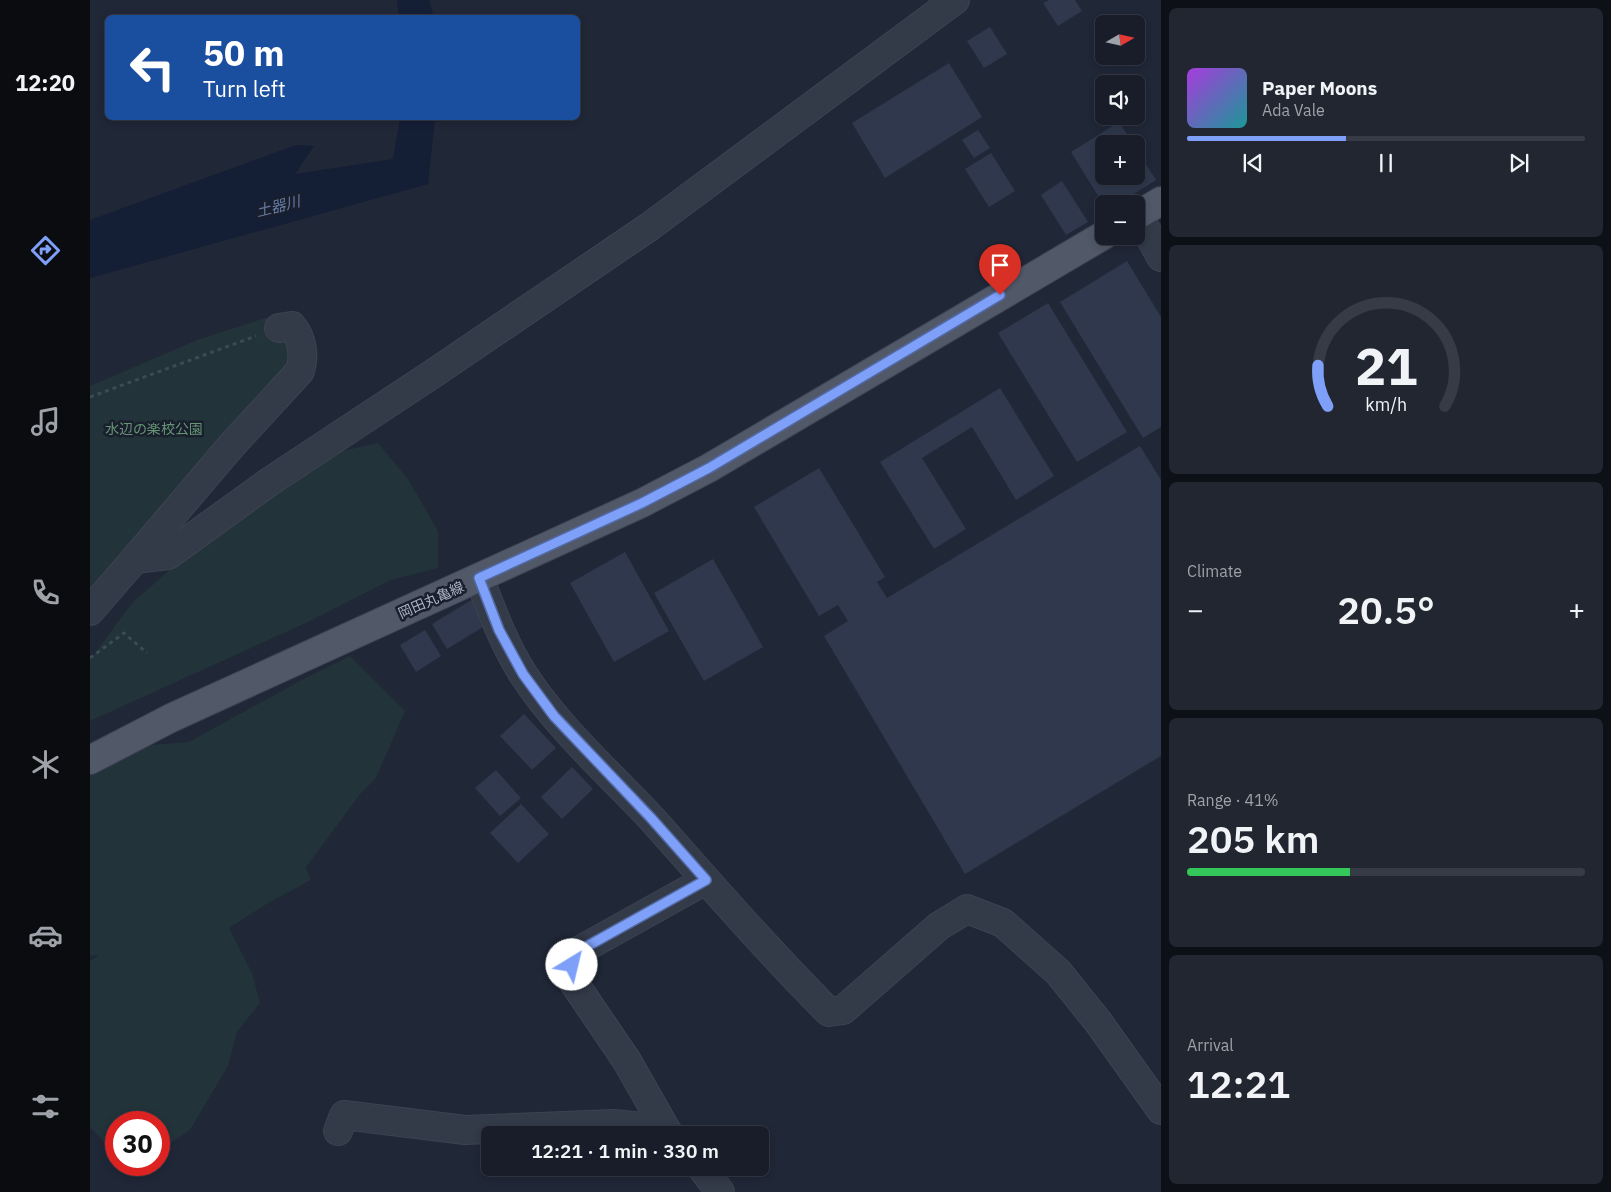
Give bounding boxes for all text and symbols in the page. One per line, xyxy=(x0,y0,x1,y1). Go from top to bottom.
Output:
north arrow xyxy=(1095,15,1145,65)
map controls xyxy=(1095,15,1145,245)
text: 50 m xyxy=(203,30,285,76)
icon: left xyxy=(120,35,185,100)
text: 12:20 xyxy=(15,68,75,97)
text: Turn left xyxy=(203,74,286,103)
button: sound xyxy=(1095,75,1145,125)
text: Paper Moons xyxy=(1262,76,1377,100)
text: Ada Vale xyxy=(1262,100,1325,120)
button: + xyxy=(1095,135,1145,185)
icon: previous xyxy=(1239,149,1267,177)
icon: pause xyxy=(1372,149,1400,177)
icon: next xyxy=(1505,149,1533,177)
water label: 土器川 xyxy=(254,191,304,221)
button: − xyxy=(1095,195,1145,245)
icon: directions xyxy=(28,233,63,268)
pin xyxy=(979,244,1021,295)
icon: arrive xyxy=(986,251,1014,279)
text: 21 xyxy=(1355,332,1417,399)
text: km/h xyxy=(1365,393,1407,416)
icon: music xyxy=(28,404,63,439)
park label: 水辺の楽校公園 xyxy=(105,420,203,438)
text: Climate xyxy=(1187,561,1242,581)
icon: phone xyxy=(28,575,63,610)
street label: 岡田丸亀線 xyxy=(395,578,467,622)
text: 20.5° xyxy=(1337,585,1435,634)
text: − xyxy=(1187,591,1204,628)
text: + xyxy=(1568,591,1585,628)
icon: climate xyxy=(28,747,63,782)
text: Range · 41% xyxy=(1187,790,1279,810)
text: 205 km xyxy=(1187,814,1319,863)
icon: car xyxy=(28,918,63,953)
position arrow xyxy=(545,938,597,990)
text: Arrival xyxy=(1187,1035,1234,1055)
text: 12:21 xyxy=(1187,1059,1290,1108)
icon: filters xyxy=(28,1089,63,1124)
speed limit sign: 30 xyxy=(105,1111,170,1176)
text: 12:21 · 1 min · 330 m xyxy=(531,1139,719,1163)

